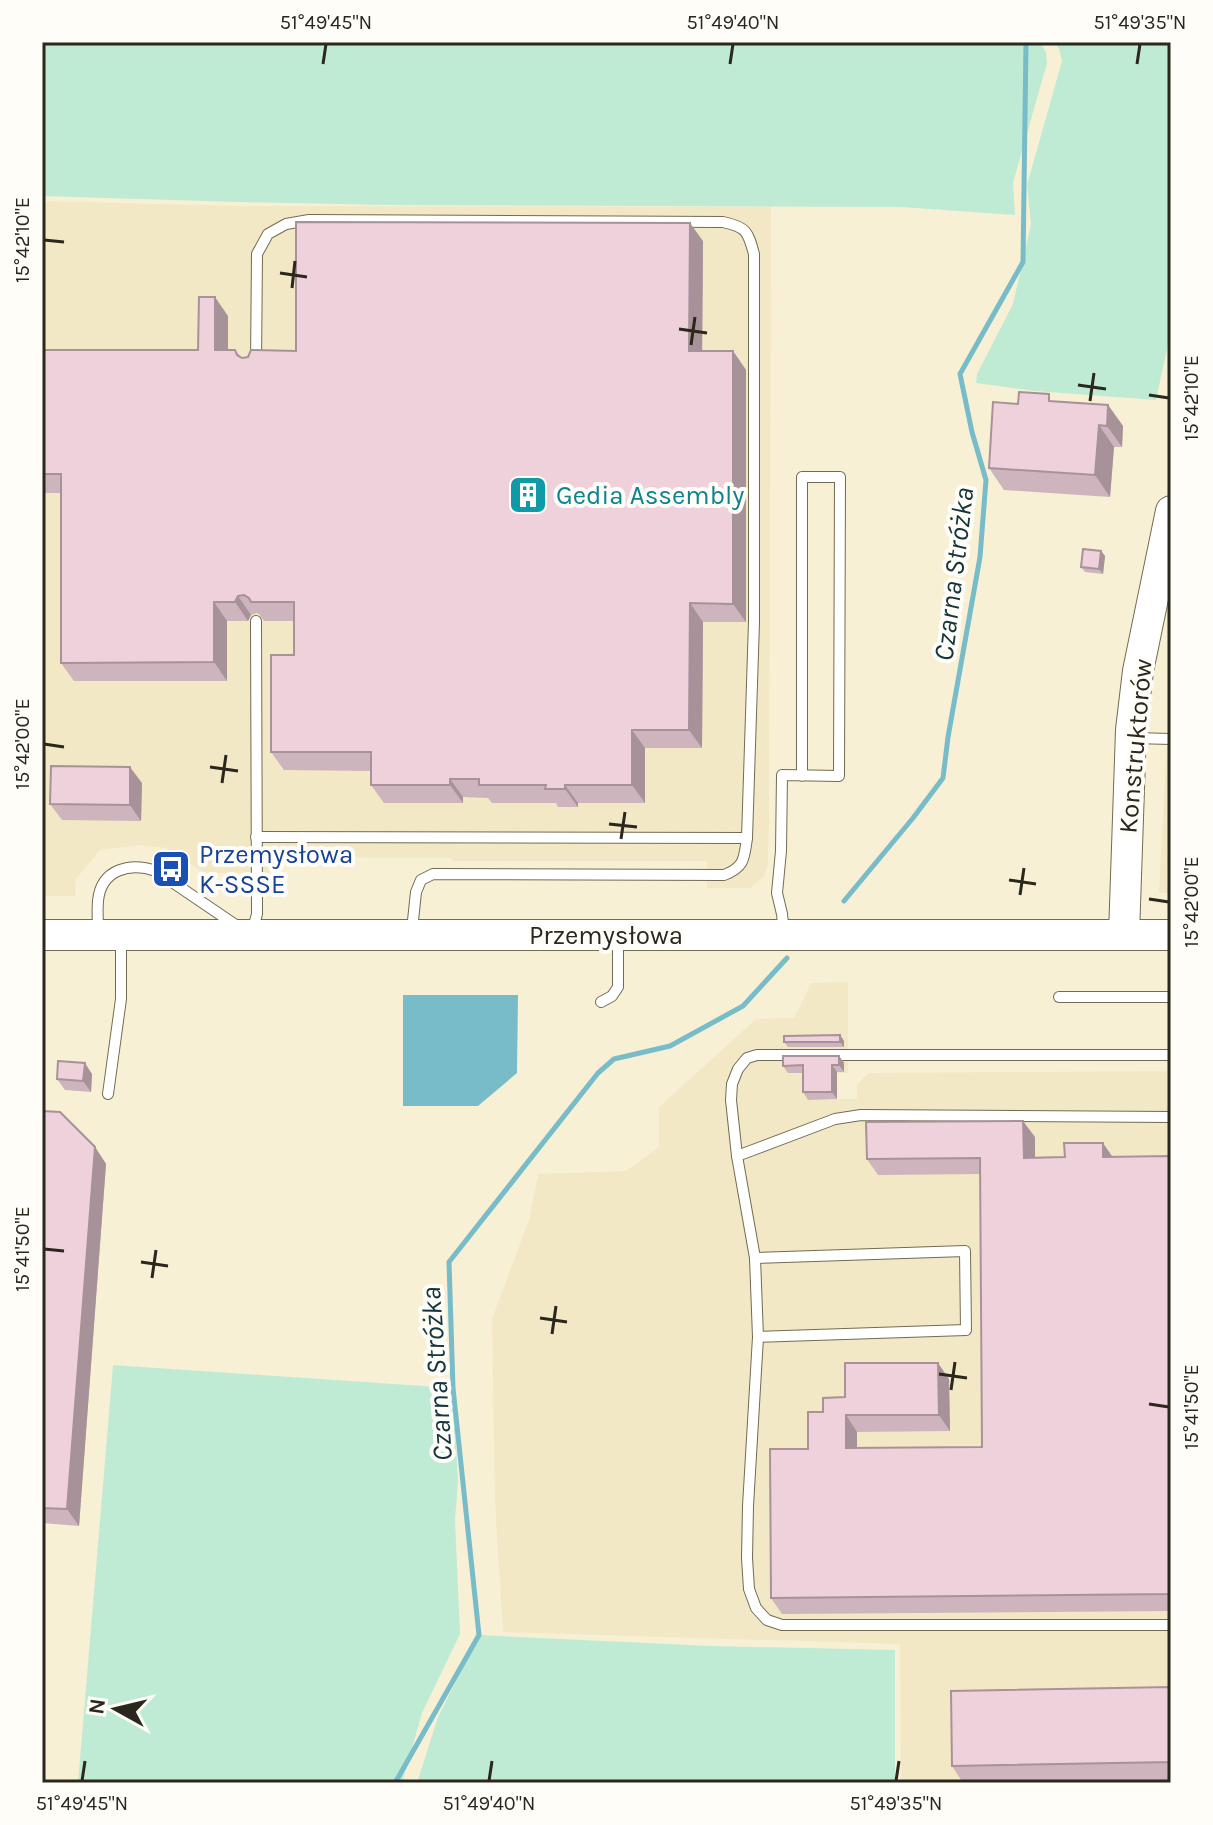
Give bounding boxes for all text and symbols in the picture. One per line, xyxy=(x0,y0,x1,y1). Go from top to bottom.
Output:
text: 51°49'45"N xyxy=(280,11,372,34)
text: 51°49'40"N xyxy=(687,11,780,34)
text: 51°49'35"N xyxy=(1093,11,1187,34)
text: 15°42'10"E xyxy=(11,197,34,283)
text: 15°42'10"E xyxy=(1180,355,1203,441)
building icon: Gedia Assembly xyxy=(507,474,549,516)
place label: Gedia Assembly xyxy=(556,480,744,511)
water label: Czarna Stróżka xyxy=(926,485,981,663)
street label: Konstruktorów xyxy=(1112,657,1159,835)
text: 15°42'00"E xyxy=(11,698,34,790)
place label: Przemysłowa K-SSSE xyxy=(199,839,353,900)
bus stop icon: Przemysłowa K-SSSE xyxy=(150,848,192,890)
text: 15°42'00"E xyxy=(1180,856,1203,948)
street label: Przemysłowa xyxy=(529,920,683,951)
text: 15°41'50"E xyxy=(11,1206,34,1292)
water label: Czarna Stróżka xyxy=(414,1286,459,1462)
text: 15°41'50"E xyxy=(1180,1364,1203,1450)
north arrow xyxy=(76,1669,156,1749)
text: N xyxy=(83,1697,111,1716)
text: 51°49'45"N xyxy=(36,1792,128,1815)
text: 51°49'40"N xyxy=(443,1792,536,1815)
text: 51°49'35"N xyxy=(849,1792,943,1815)

